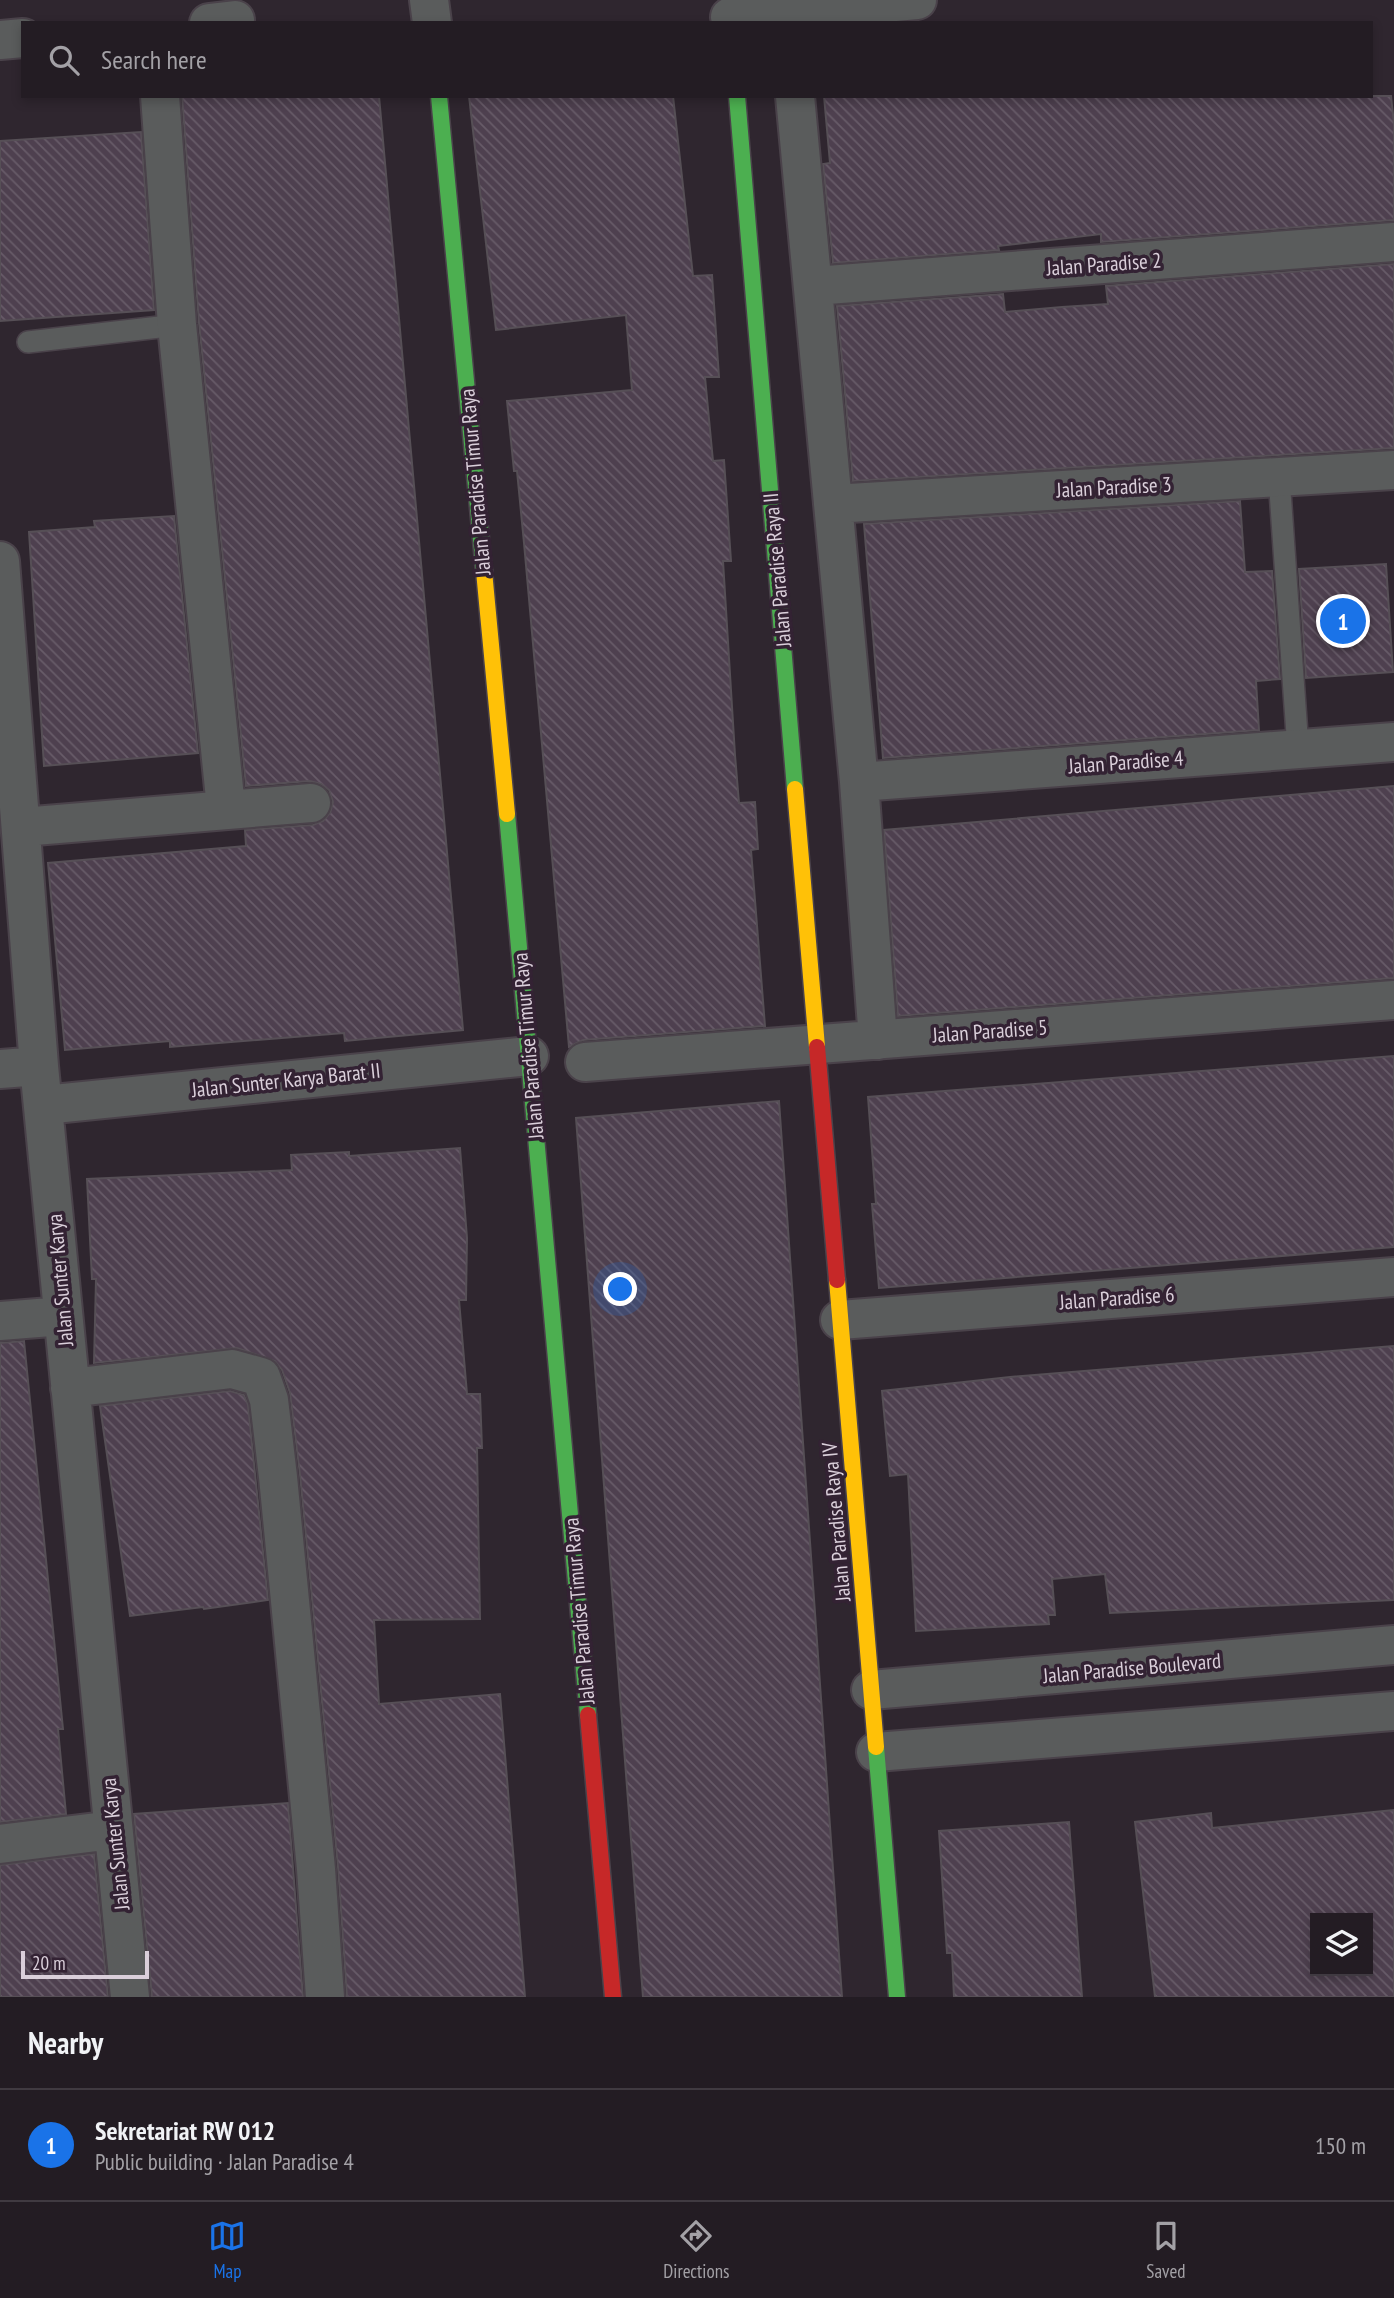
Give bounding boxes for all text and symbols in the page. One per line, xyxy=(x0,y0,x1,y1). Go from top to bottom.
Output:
search box xyxy=(21,21,1373,98)
icon: search xyxy=(45,41,83,79)
text: Search here xyxy=(101,43,207,76)
street label: Jalan Paradise 2 xyxy=(1045,247,1162,282)
street label: Jalan Paradise Timur Raya xyxy=(453,388,497,577)
street label: Jalan Paradise 3 xyxy=(1055,471,1172,504)
street label: Jalan Paradise Raya II xyxy=(757,492,797,649)
pin: 1 xyxy=(1320,595,1366,647)
street label: Jalan Paradise 4 xyxy=(1067,744,1185,780)
street label: Jalan Paradise Timur Raya xyxy=(506,952,550,1141)
street label: Jalan Paradise 5 xyxy=(931,1014,1048,1049)
street label: Jalan Sunter Karya Barat II xyxy=(189,1057,382,1103)
street label: Jalan Sunter Karya xyxy=(41,1213,79,1348)
your location xyxy=(603,1272,637,1306)
street label: Jalan Paradise 6 xyxy=(1058,1281,1175,1316)
street label: Jalan Paradise Raya IV xyxy=(816,1441,856,1604)
street label: Jalan Paradise Timur Raya xyxy=(557,1517,601,1706)
street label: Jalan Paradise Boulevard xyxy=(1041,1647,1222,1689)
street label: Jalan Sunter Karya xyxy=(95,1777,135,1912)
map controls xyxy=(1310,1913,1373,1976)
button: layers xyxy=(1310,1913,1373,1976)
scale bar xyxy=(21,1948,149,1980)
text: 20 m xyxy=(32,1951,66,1975)
text: Nearby xyxy=(28,2023,103,2062)
text: Sekretariat RW 012 xyxy=(95,2114,275,2147)
text: 1 xyxy=(46,2131,57,2160)
text: 150 m xyxy=(1315,2131,1366,2160)
text: Public building · Jalan Paradise 4 xyxy=(95,2147,354,2176)
tab: Map xyxy=(208,2217,246,2283)
tab: Directions xyxy=(663,2217,729,2283)
tab: Saved xyxy=(1146,2217,1186,2283)

